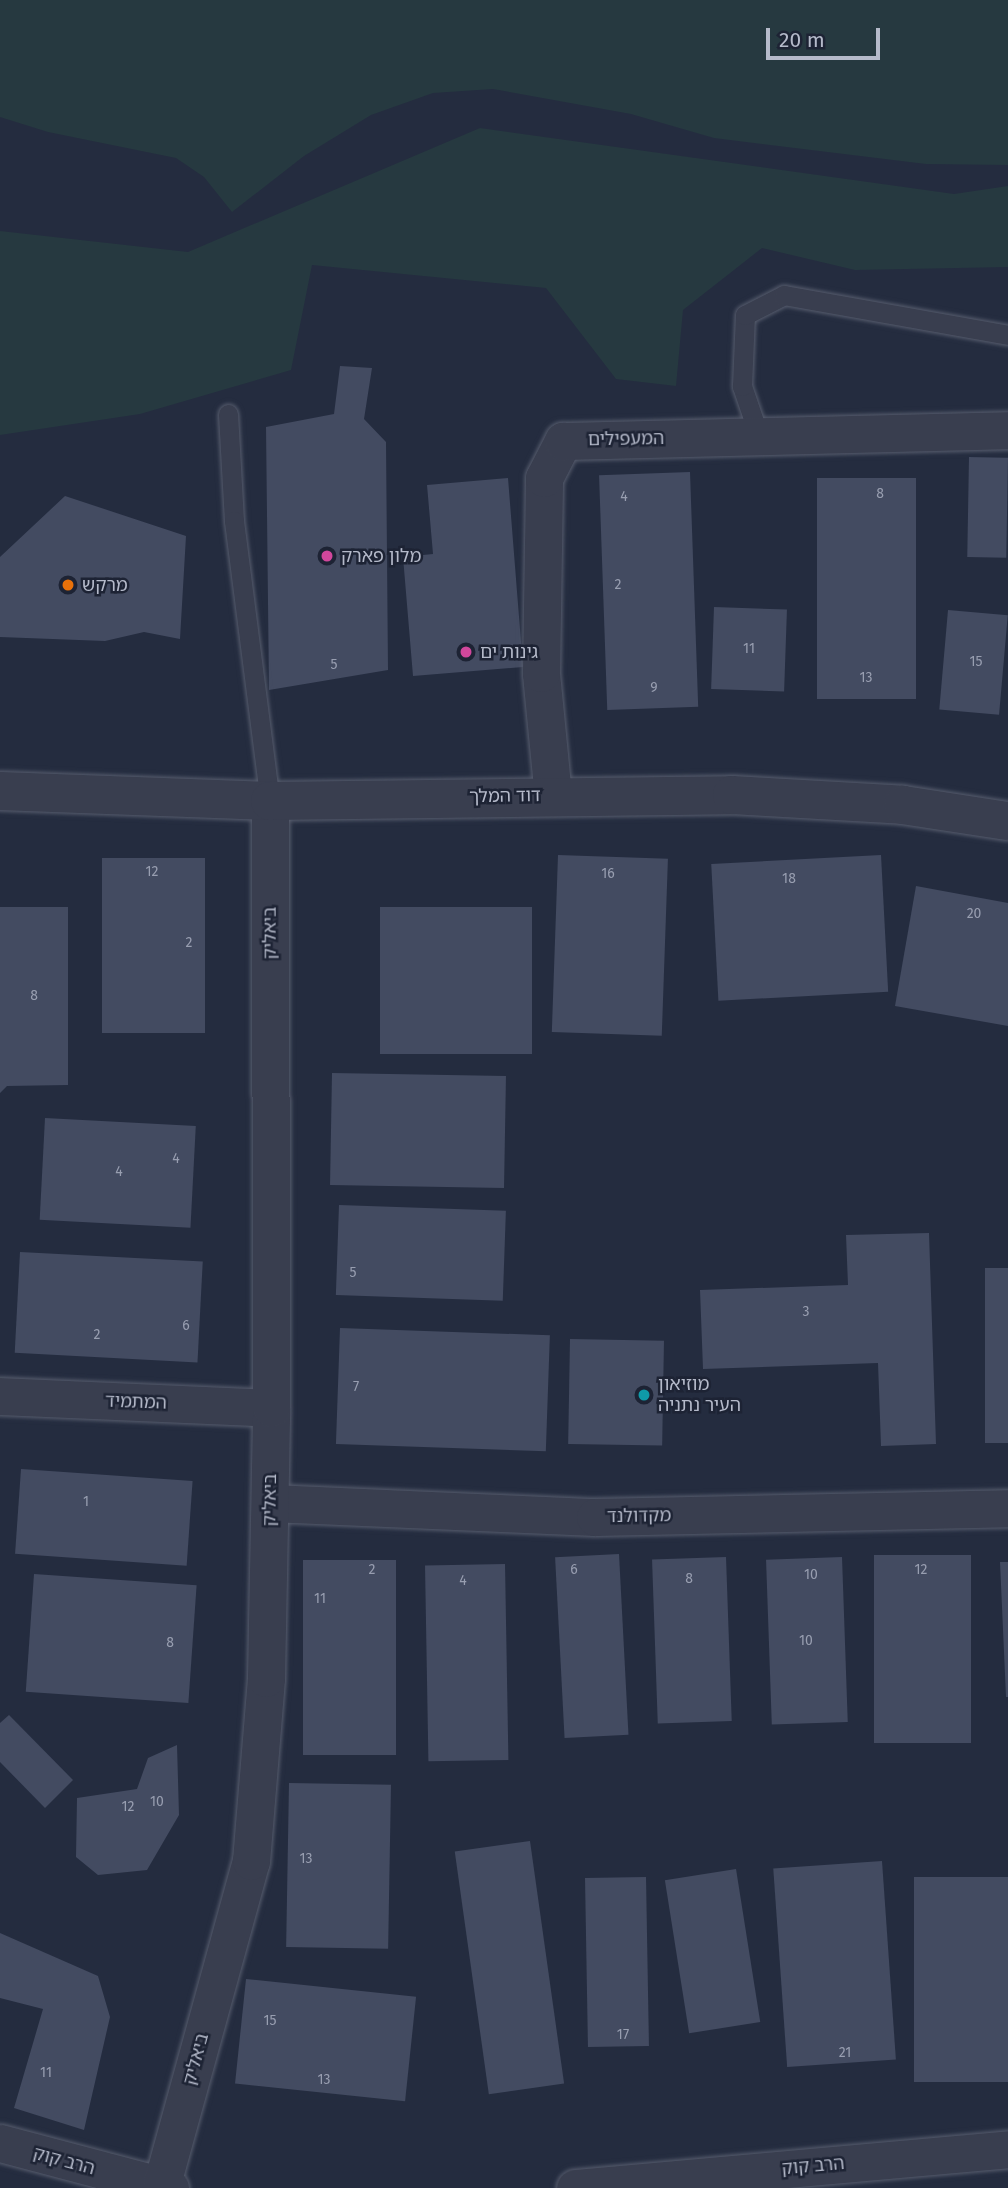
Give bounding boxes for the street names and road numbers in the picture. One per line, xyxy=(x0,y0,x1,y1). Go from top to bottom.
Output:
street label: המעפילים xyxy=(588,428,664,450)
street label: דוד המלך xyxy=(469,785,541,807)
street label: ביאליק xyxy=(259,907,281,959)
street label: המתמיד xyxy=(105,1390,167,1414)
street label: ביאליק xyxy=(259,1473,281,1527)
street label: מקדולנד xyxy=(607,1505,671,1527)
street label: ביאליק xyxy=(179,2031,213,2087)
street label: הרב קוק xyxy=(31,2142,97,2180)
street label: הרב קוק xyxy=(781,2152,845,2180)

